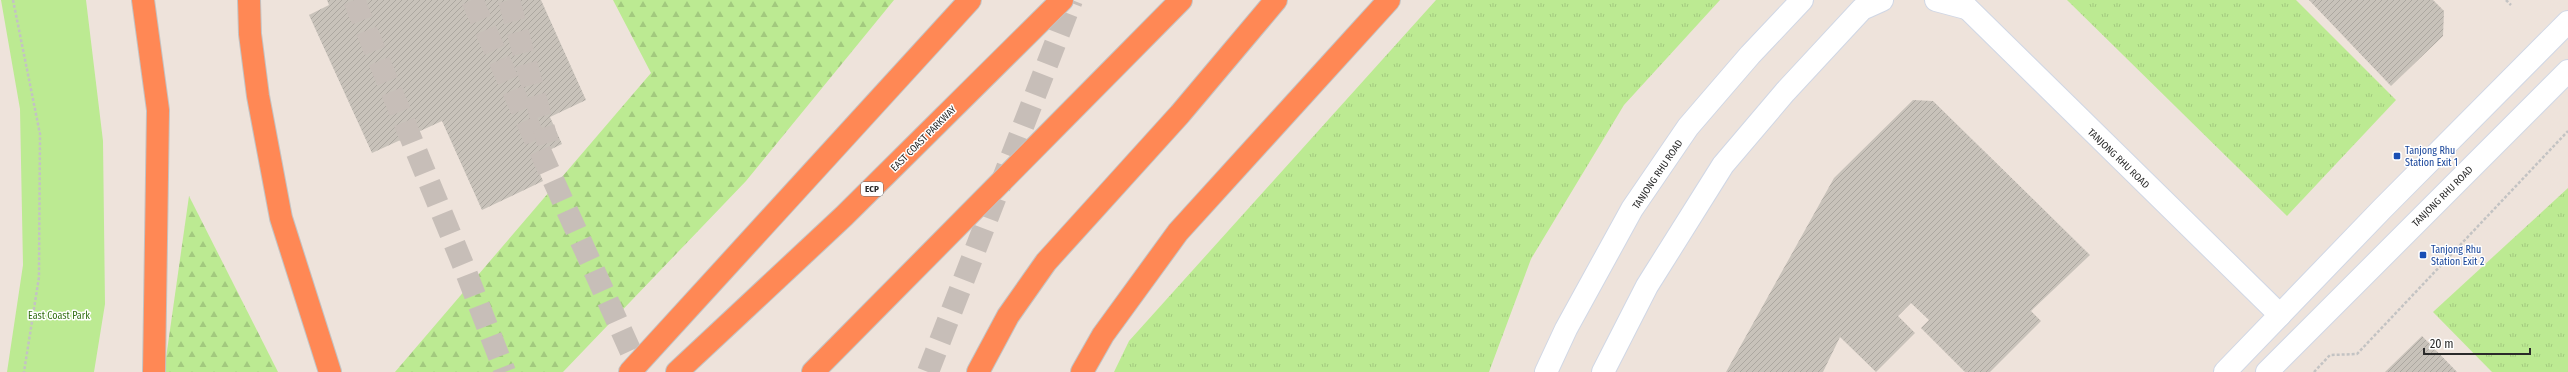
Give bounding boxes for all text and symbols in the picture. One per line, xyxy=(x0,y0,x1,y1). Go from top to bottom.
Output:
street label: EAST COAST PARKWAY xyxy=(888,103,959,174)
street label: TANJONG RHU ROAD xyxy=(2085,126,2152,191)
street label: TANJONG RHU ROAD xyxy=(1630,137,1686,211)
place label: Tanjong Rhu Station Exit 1 xyxy=(2405,145,2458,169)
marker: Tanjong Rhu Station Exit 1 xyxy=(2392,151,2402,161)
street label: TANJONG RHU ROAD xyxy=(2410,164,2476,230)
road number: ECP xyxy=(861,182,883,196)
place label: Tanjong Rhu Station Exit 2 xyxy=(2431,244,2485,268)
marker: Tanjong Rhu Station Exit 2 xyxy=(2418,250,2428,260)
park label: East Coast Park xyxy=(28,310,90,322)
scale bar xyxy=(2424,330,2530,356)
text: 20 m xyxy=(2430,337,2454,351)

